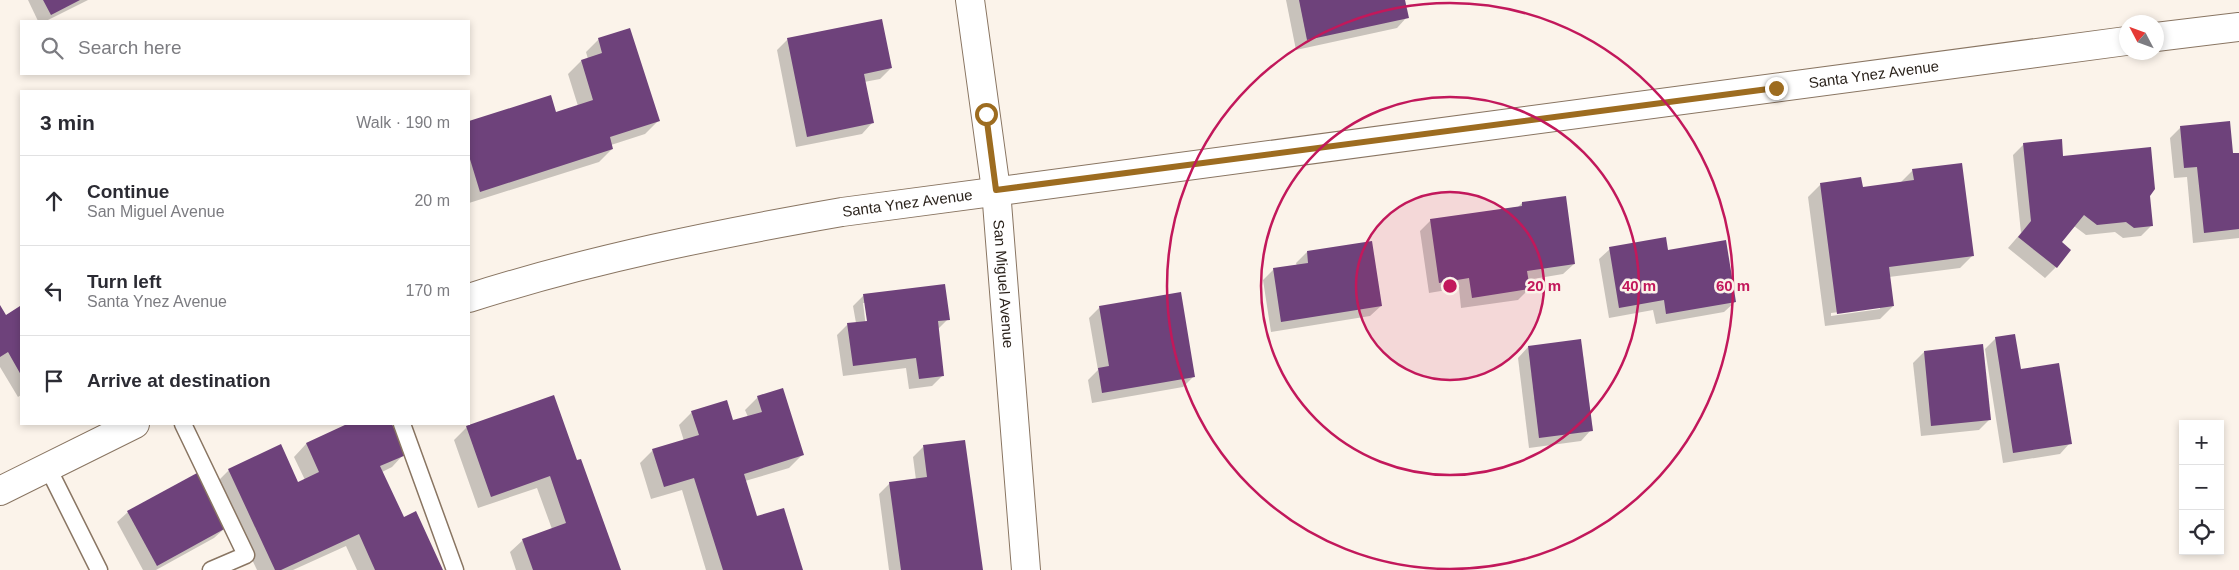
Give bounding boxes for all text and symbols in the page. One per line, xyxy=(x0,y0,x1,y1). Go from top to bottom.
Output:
north arrow xyxy=(2119,15,2164,60)
search box xyxy=(20,20,470,75)
icon: search xyxy=(38,34,66,62)
text: Search here xyxy=(78,37,182,58)
street label: Santa Ynez Avenue xyxy=(1808,57,1940,91)
route end xyxy=(1765,77,1788,100)
route start xyxy=(975,103,998,126)
text: 3 min xyxy=(40,111,95,134)
text: Walk · 190 m xyxy=(356,114,450,131)
text: Continue xyxy=(87,181,169,202)
street label: Santa Ynez Avenue xyxy=(841,186,973,220)
icon: ahead xyxy=(40,187,68,215)
text: 20 m xyxy=(414,192,450,209)
text: San Miguel Avenue xyxy=(87,203,225,220)
street label: San Miguel Avenue xyxy=(990,219,1017,349)
text: Turn left xyxy=(87,271,162,292)
icon: left xyxy=(40,277,68,305)
centre of rings xyxy=(1441,277,1459,295)
text: 20 m xyxy=(1527,277,1561,294)
text: 40 m xyxy=(1622,277,1656,294)
text: 60 m xyxy=(1716,277,1750,294)
text: 170 m xyxy=(406,282,450,299)
text: Santa Ynez Avenue xyxy=(87,293,227,310)
icon: arrive xyxy=(40,367,68,395)
text: Arrive at destination xyxy=(87,370,271,391)
map controls xyxy=(2179,420,2224,555)
button: + xyxy=(2179,420,2224,465)
button: − xyxy=(2179,465,2224,510)
button: locate xyxy=(2179,510,2224,555)

